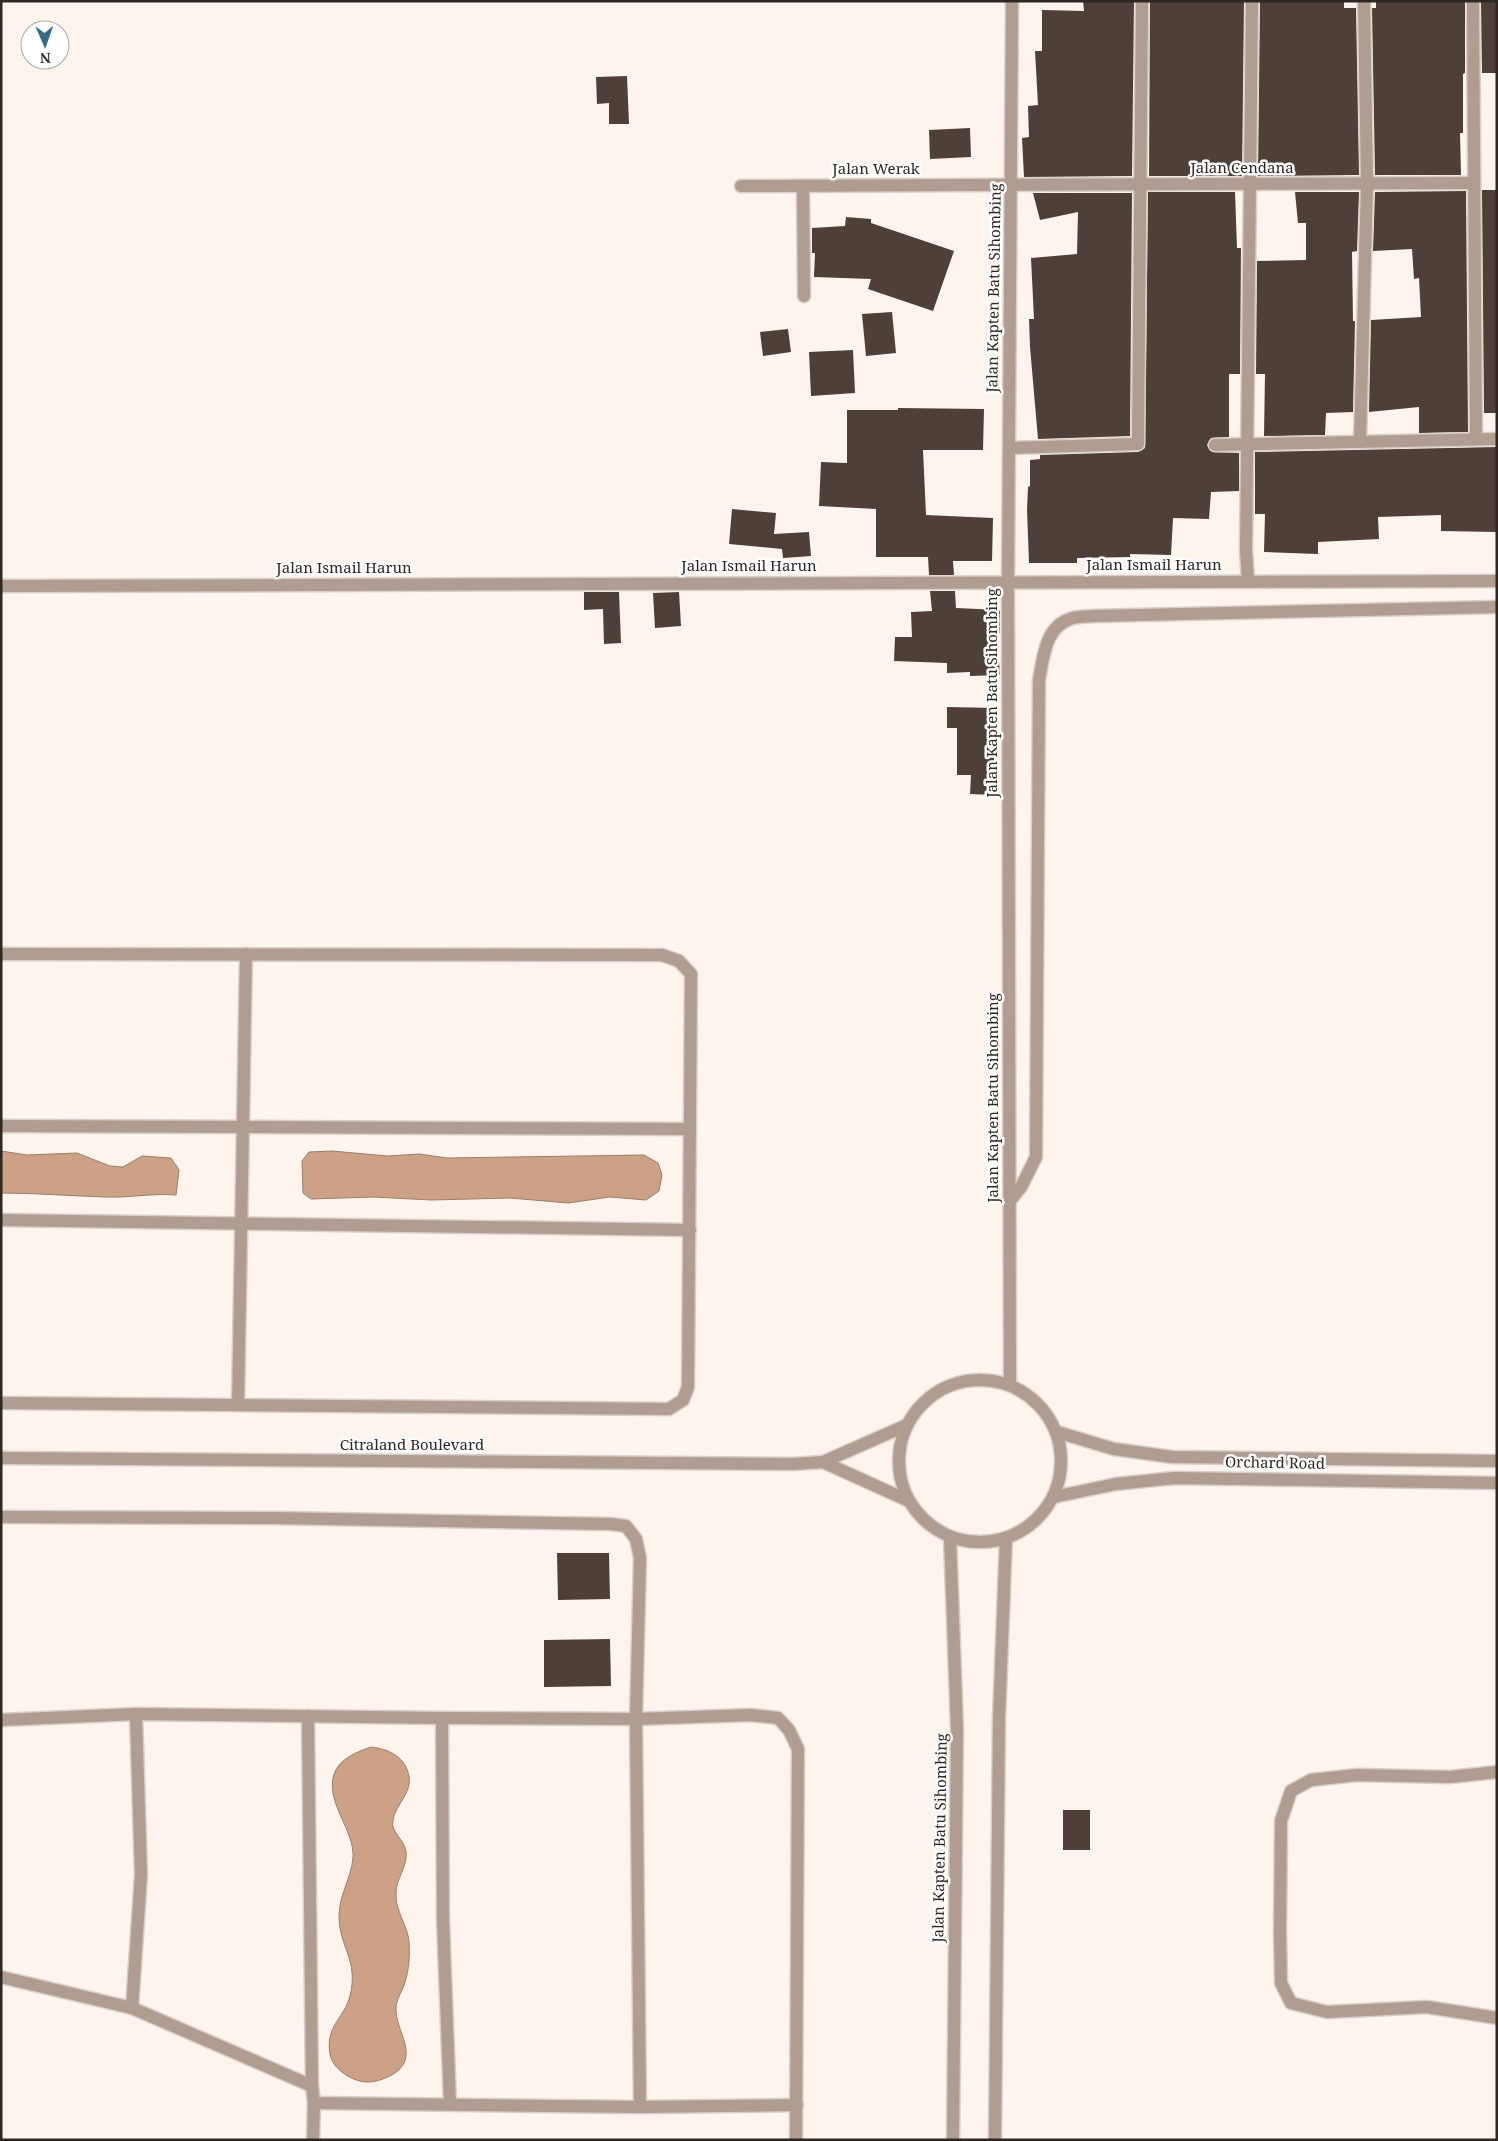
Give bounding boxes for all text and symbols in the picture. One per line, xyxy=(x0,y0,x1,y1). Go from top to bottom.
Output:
north arrow xyxy=(20,20,70,70)
text: N xyxy=(40,49,51,68)
street label: Jalan Cendana xyxy=(1189,157,1294,177)
street label: Jalan Werak xyxy=(831,158,920,178)
street label: Jalan Kapten Batu Sihombing xyxy=(981,183,1005,394)
street label: Jalan Ismail Harun xyxy=(1085,554,1222,574)
street label: Jalan Ismail Harun xyxy=(680,555,817,575)
street label: Jalan Ismail Harun xyxy=(275,557,412,577)
street label: Jalan Kapten Batu Sihombing xyxy=(981,588,1001,799)
street label: Jalan Kapten Batu Sihombing xyxy=(982,993,1002,1204)
street label: Citraland Boulevard xyxy=(340,1434,484,1454)
street label: Orchard Road xyxy=(1225,1451,1325,1473)
street label: Jalan Kapten Batu Sihombing xyxy=(927,1733,951,1944)

